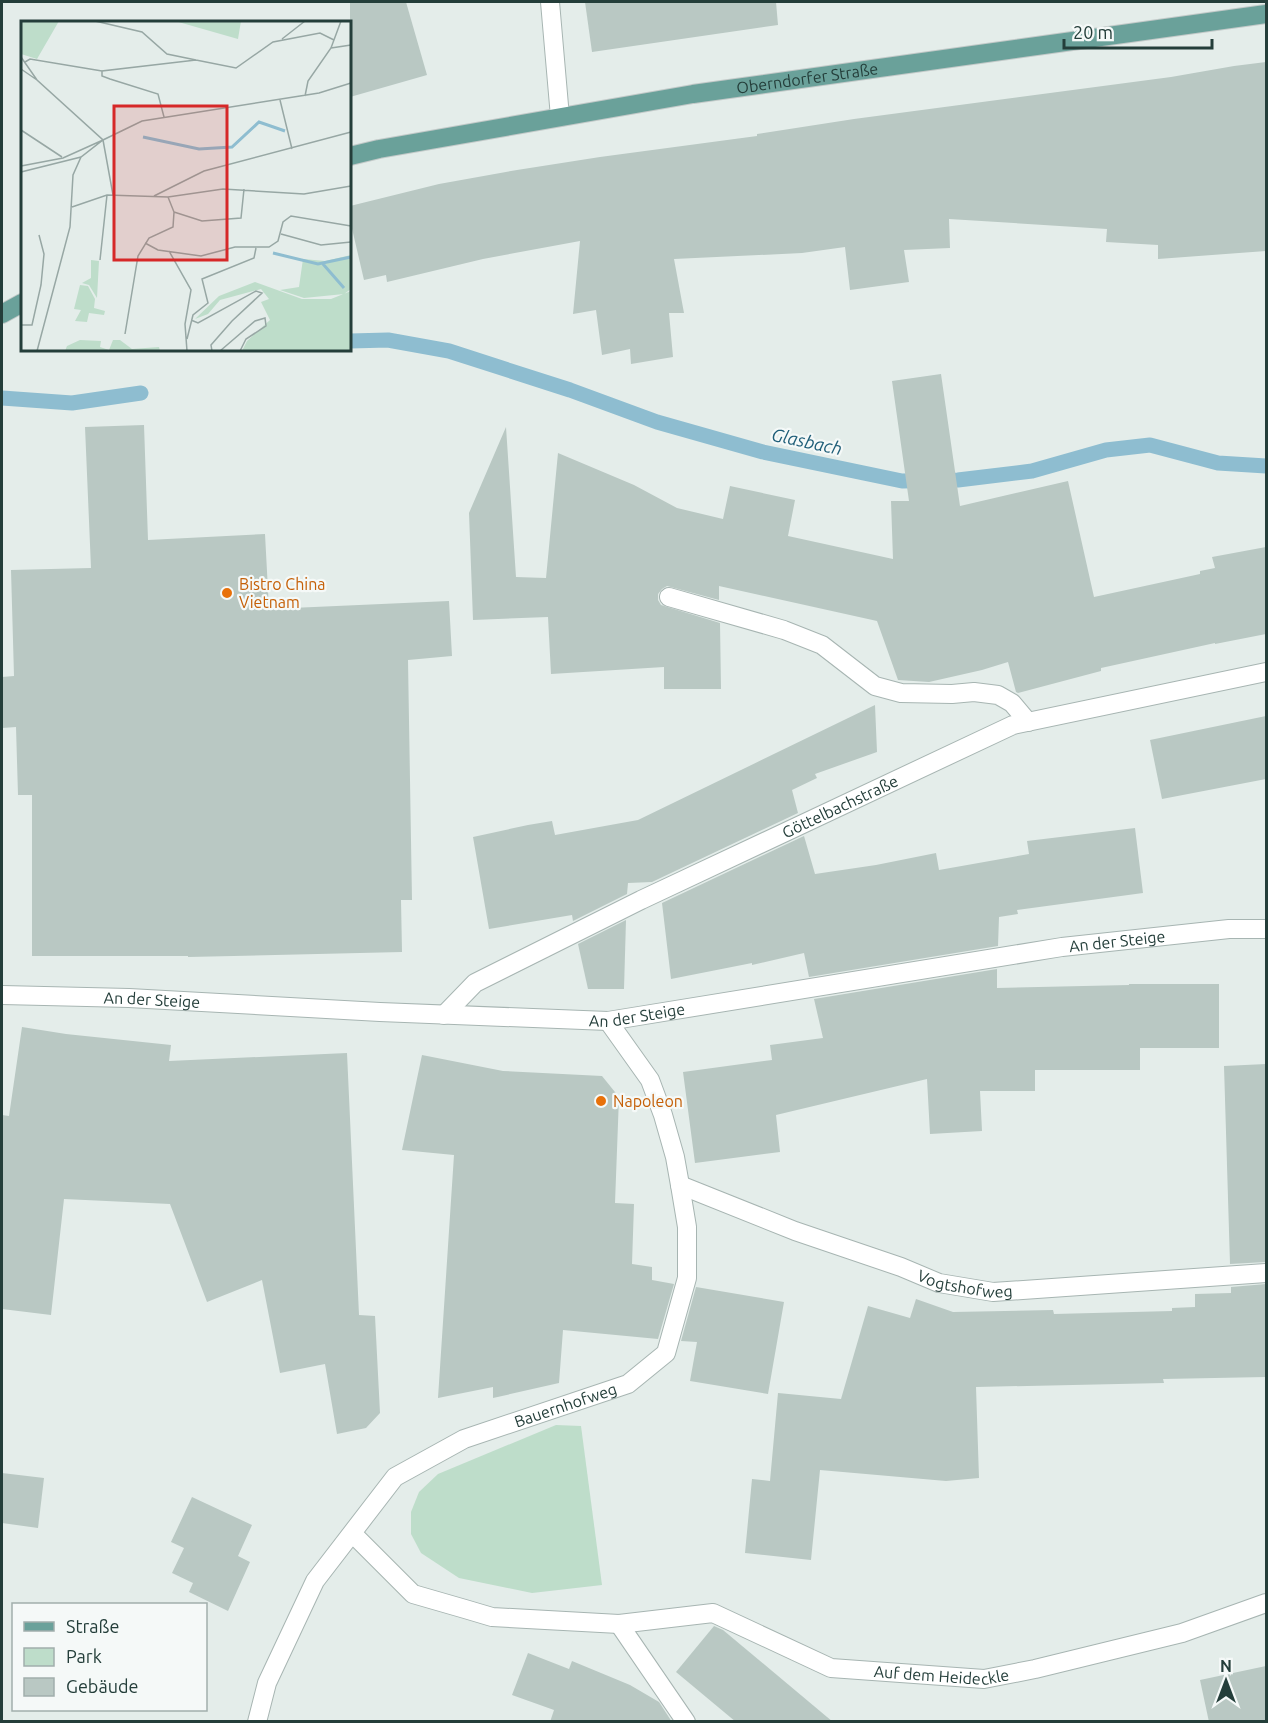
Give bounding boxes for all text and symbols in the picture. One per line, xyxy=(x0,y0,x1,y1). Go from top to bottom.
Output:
scale bar xyxy=(1064,12,1212,50)
inset map xyxy=(21,21,351,351)
text: 20 m xyxy=(1073,22,1113,42)
street label: Oberndorfer Straße xyxy=(735,59,879,97)
water label: Glasbach xyxy=(770,424,844,458)
place label: Bistro China Vietnam xyxy=(239,575,326,611)
marker: Bistro China Vietnam xyxy=(220,586,234,600)
street label: Göttelbachstraße xyxy=(779,771,901,841)
street label: An der Steige xyxy=(1068,927,1166,955)
street label: An der Steige xyxy=(103,988,201,1011)
street label: An der Steige xyxy=(589,1000,686,1030)
place label: Napoleon xyxy=(613,1092,683,1110)
marker: Napoleon xyxy=(594,1094,608,1108)
street label: Vogtshofweg xyxy=(915,1266,1013,1301)
street label: Bauernhofweg xyxy=(512,1379,619,1431)
legend xyxy=(12,1603,207,1711)
text: Straße xyxy=(66,1616,119,1636)
text: Park xyxy=(66,1646,102,1666)
north arrow xyxy=(1196,1651,1256,1711)
text: N xyxy=(1220,1657,1232,1675)
street label: Auf dem Heideckle xyxy=(873,1662,1011,1688)
text: Gebäude xyxy=(66,1676,138,1696)

